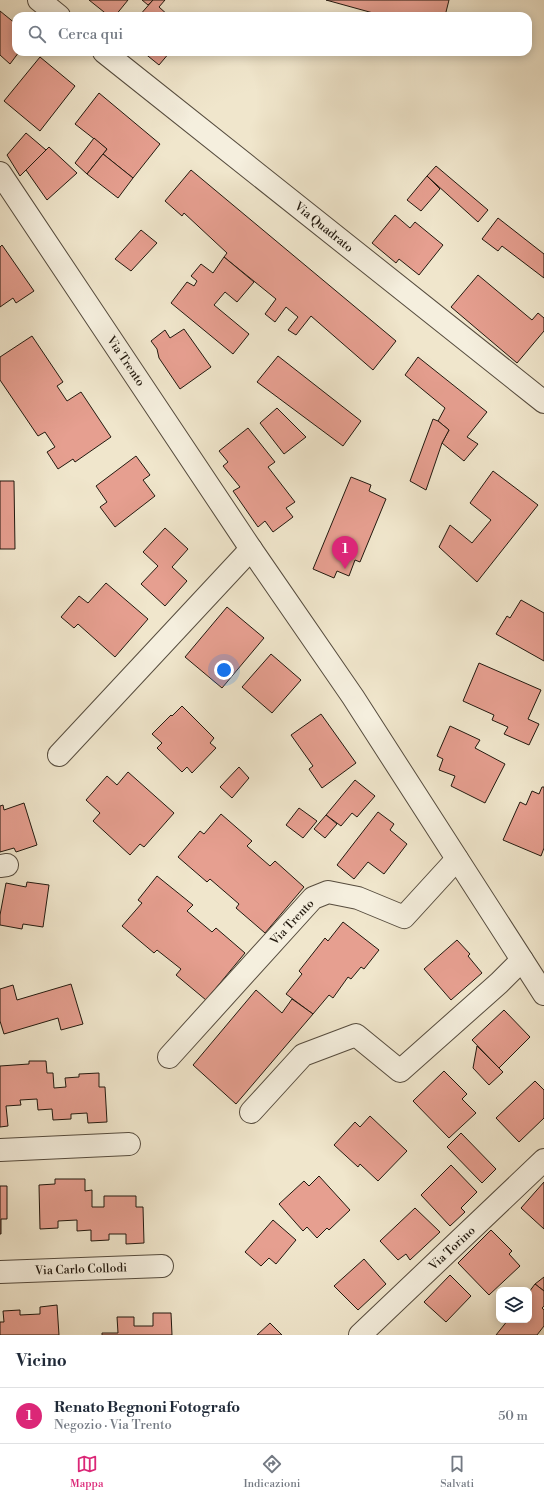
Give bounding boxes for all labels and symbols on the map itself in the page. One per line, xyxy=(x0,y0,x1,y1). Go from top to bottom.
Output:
street label: Via Quadrato xyxy=(290,198,356,256)
street label: Via Trento xyxy=(103,332,148,390)
pin: 1 xyxy=(332,536,358,569)
your location xyxy=(214,660,234,680)
street label: Via Trento xyxy=(267,896,318,949)
street label: Via Torino xyxy=(425,1223,479,1274)
street label: Via Carlo Collodi xyxy=(34,1260,127,1279)

